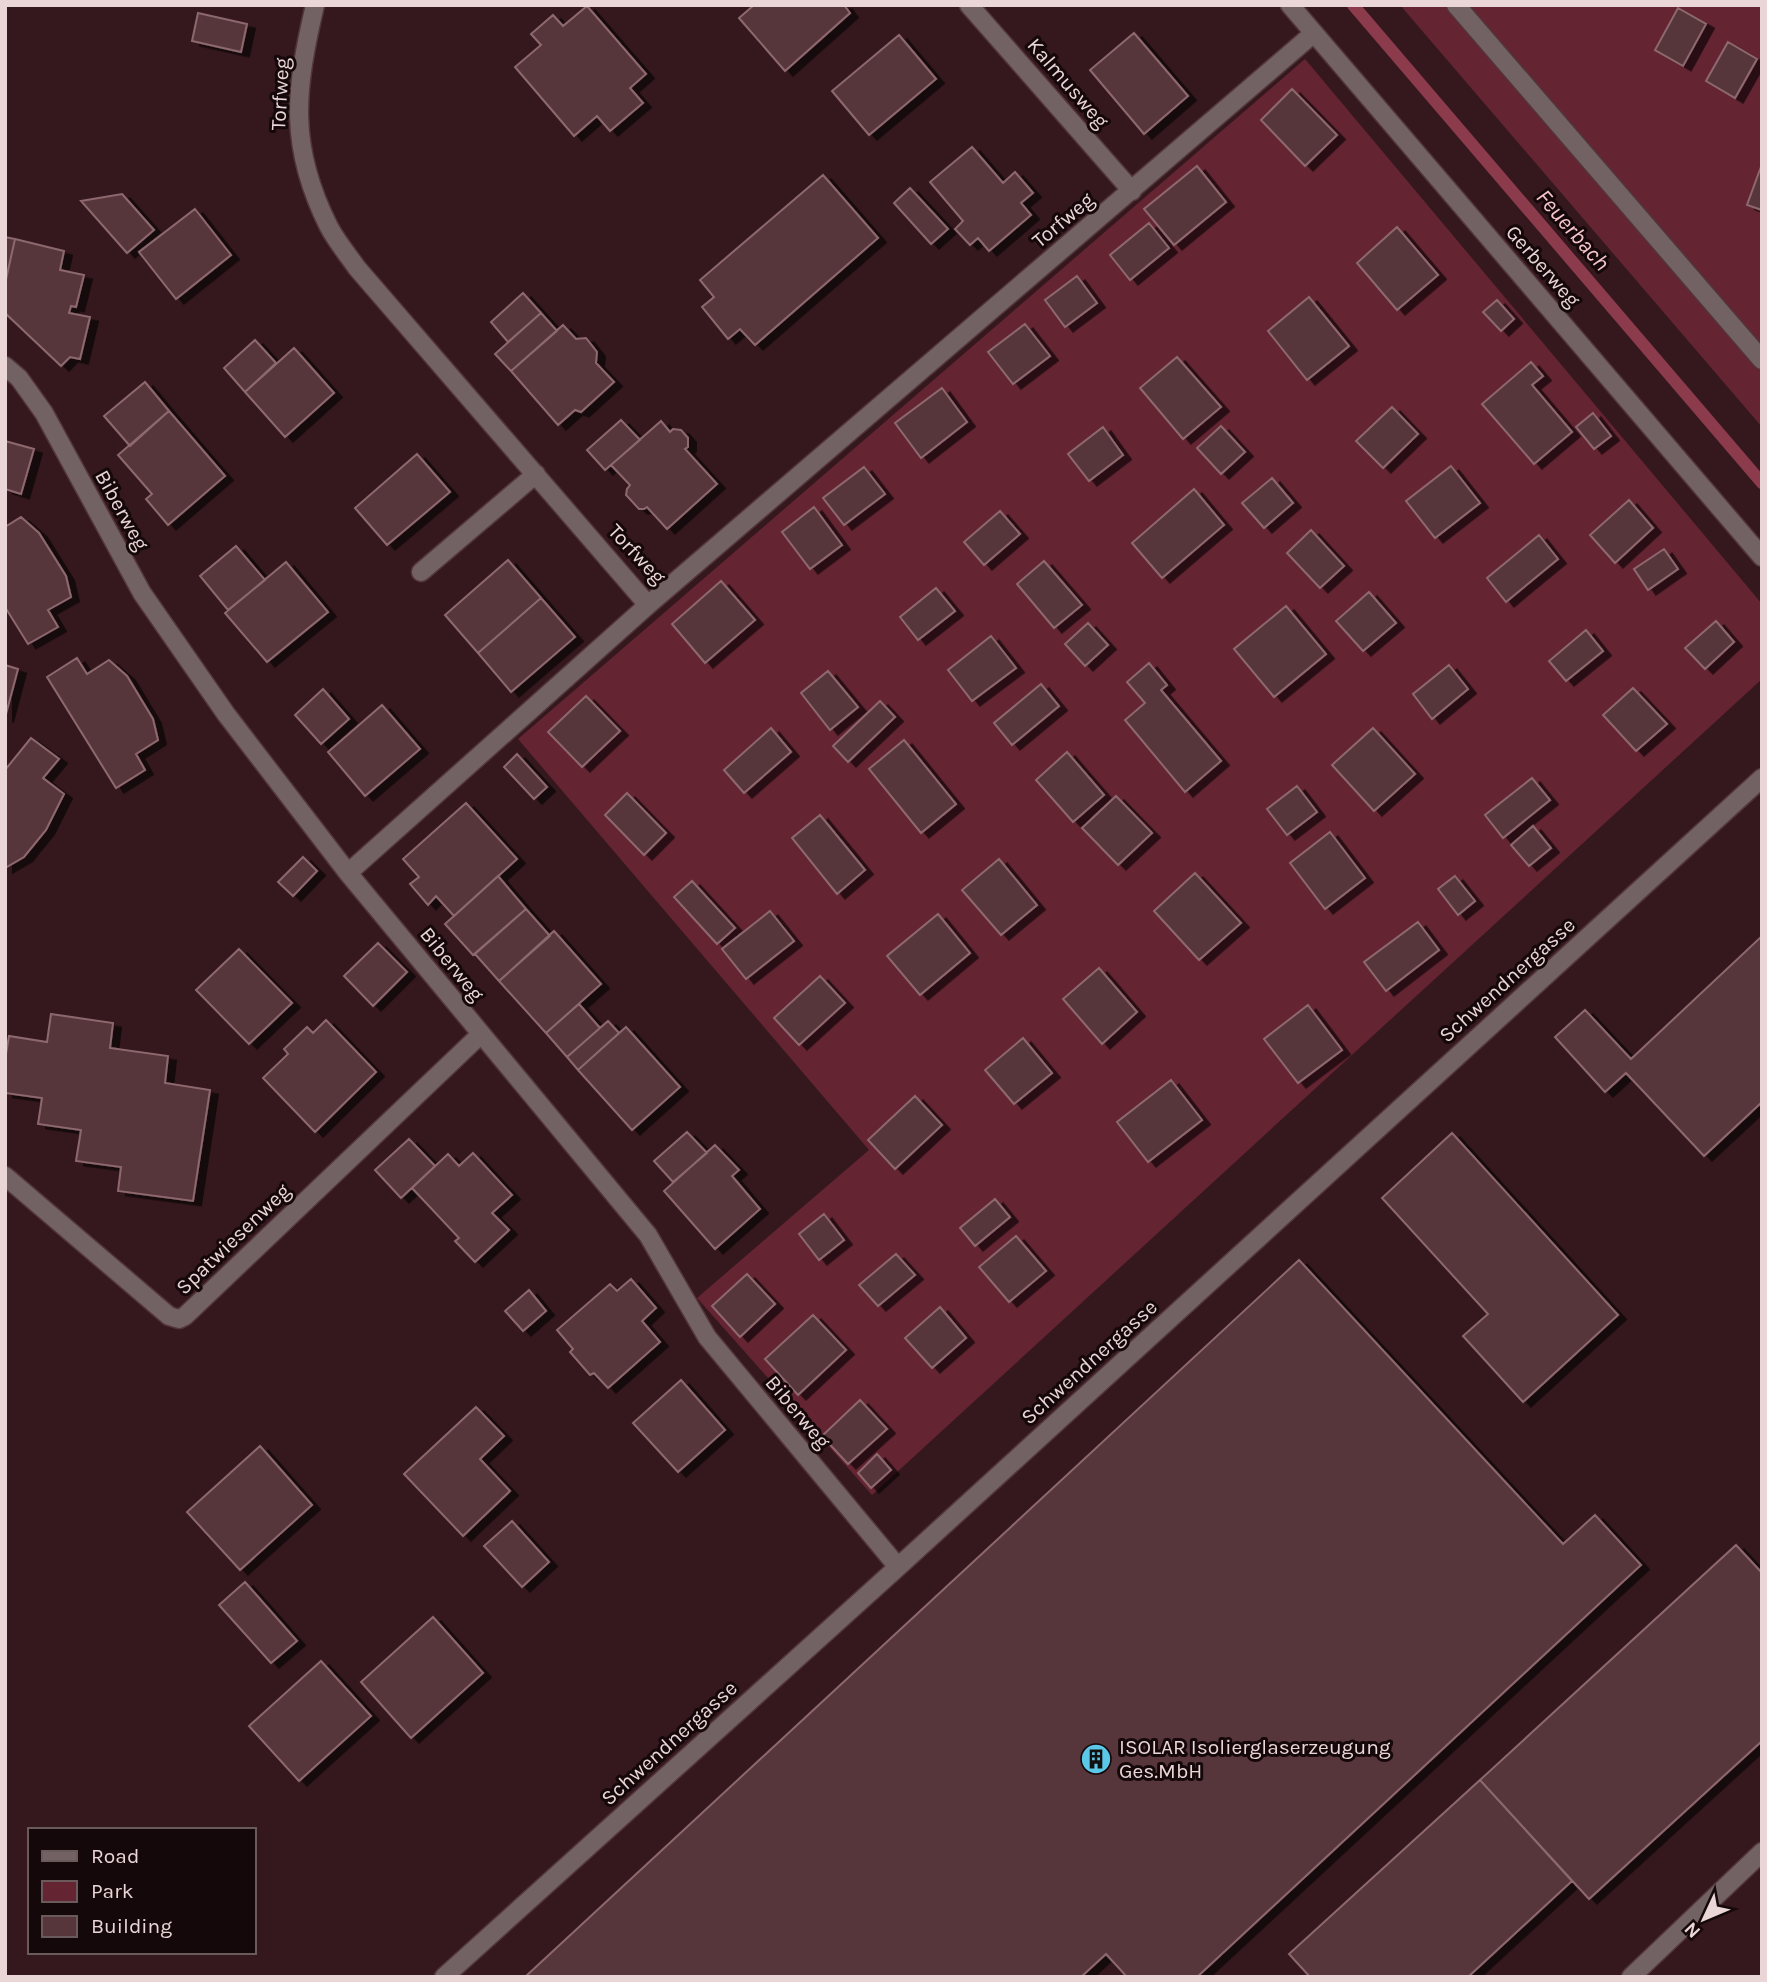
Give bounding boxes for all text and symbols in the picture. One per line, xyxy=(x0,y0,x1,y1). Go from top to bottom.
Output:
street label: Kalmusweg xyxy=(1022,33,1114,133)
street label: Torfweg xyxy=(266,57,294,131)
water label: Feuerbach xyxy=(1530,184,1616,276)
street label: Torfweg xyxy=(1027,187,1099,253)
street label: Gerberweg xyxy=(1501,220,1585,312)
street label: Biberweg xyxy=(90,466,154,554)
street label: Torfweg xyxy=(603,519,671,589)
street label: Schwendnergasse xyxy=(1434,913,1580,1047)
street label: Biberweg xyxy=(415,922,489,1006)
street label: Spatwiesenweg xyxy=(171,1179,295,1299)
street label: Schwendnergasse xyxy=(1016,1295,1162,1429)
street label: Biberweg xyxy=(761,1371,836,1454)
street label: Schwendnergasse xyxy=(596,1676,742,1810)
place label: ISOLAR Isolierglaserzeugung Ges.MbH xyxy=(1119,1735,1391,1783)
building icon: ISOLAR Isolierglaserzeugung Ges.MbH xyxy=(1079,1742,1113,1776)
legend xyxy=(28,1828,256,1954)
text: Road xyxy=(91,1844,139,1868)
text: Park xyxy=(91,1879,134,1903)
north arrow xyxy=(1669,1884,1739,1954)
text: Building xyxy=(91,1914,172,1938)
text: N xyxy=(1680,1918,1705,1943)

